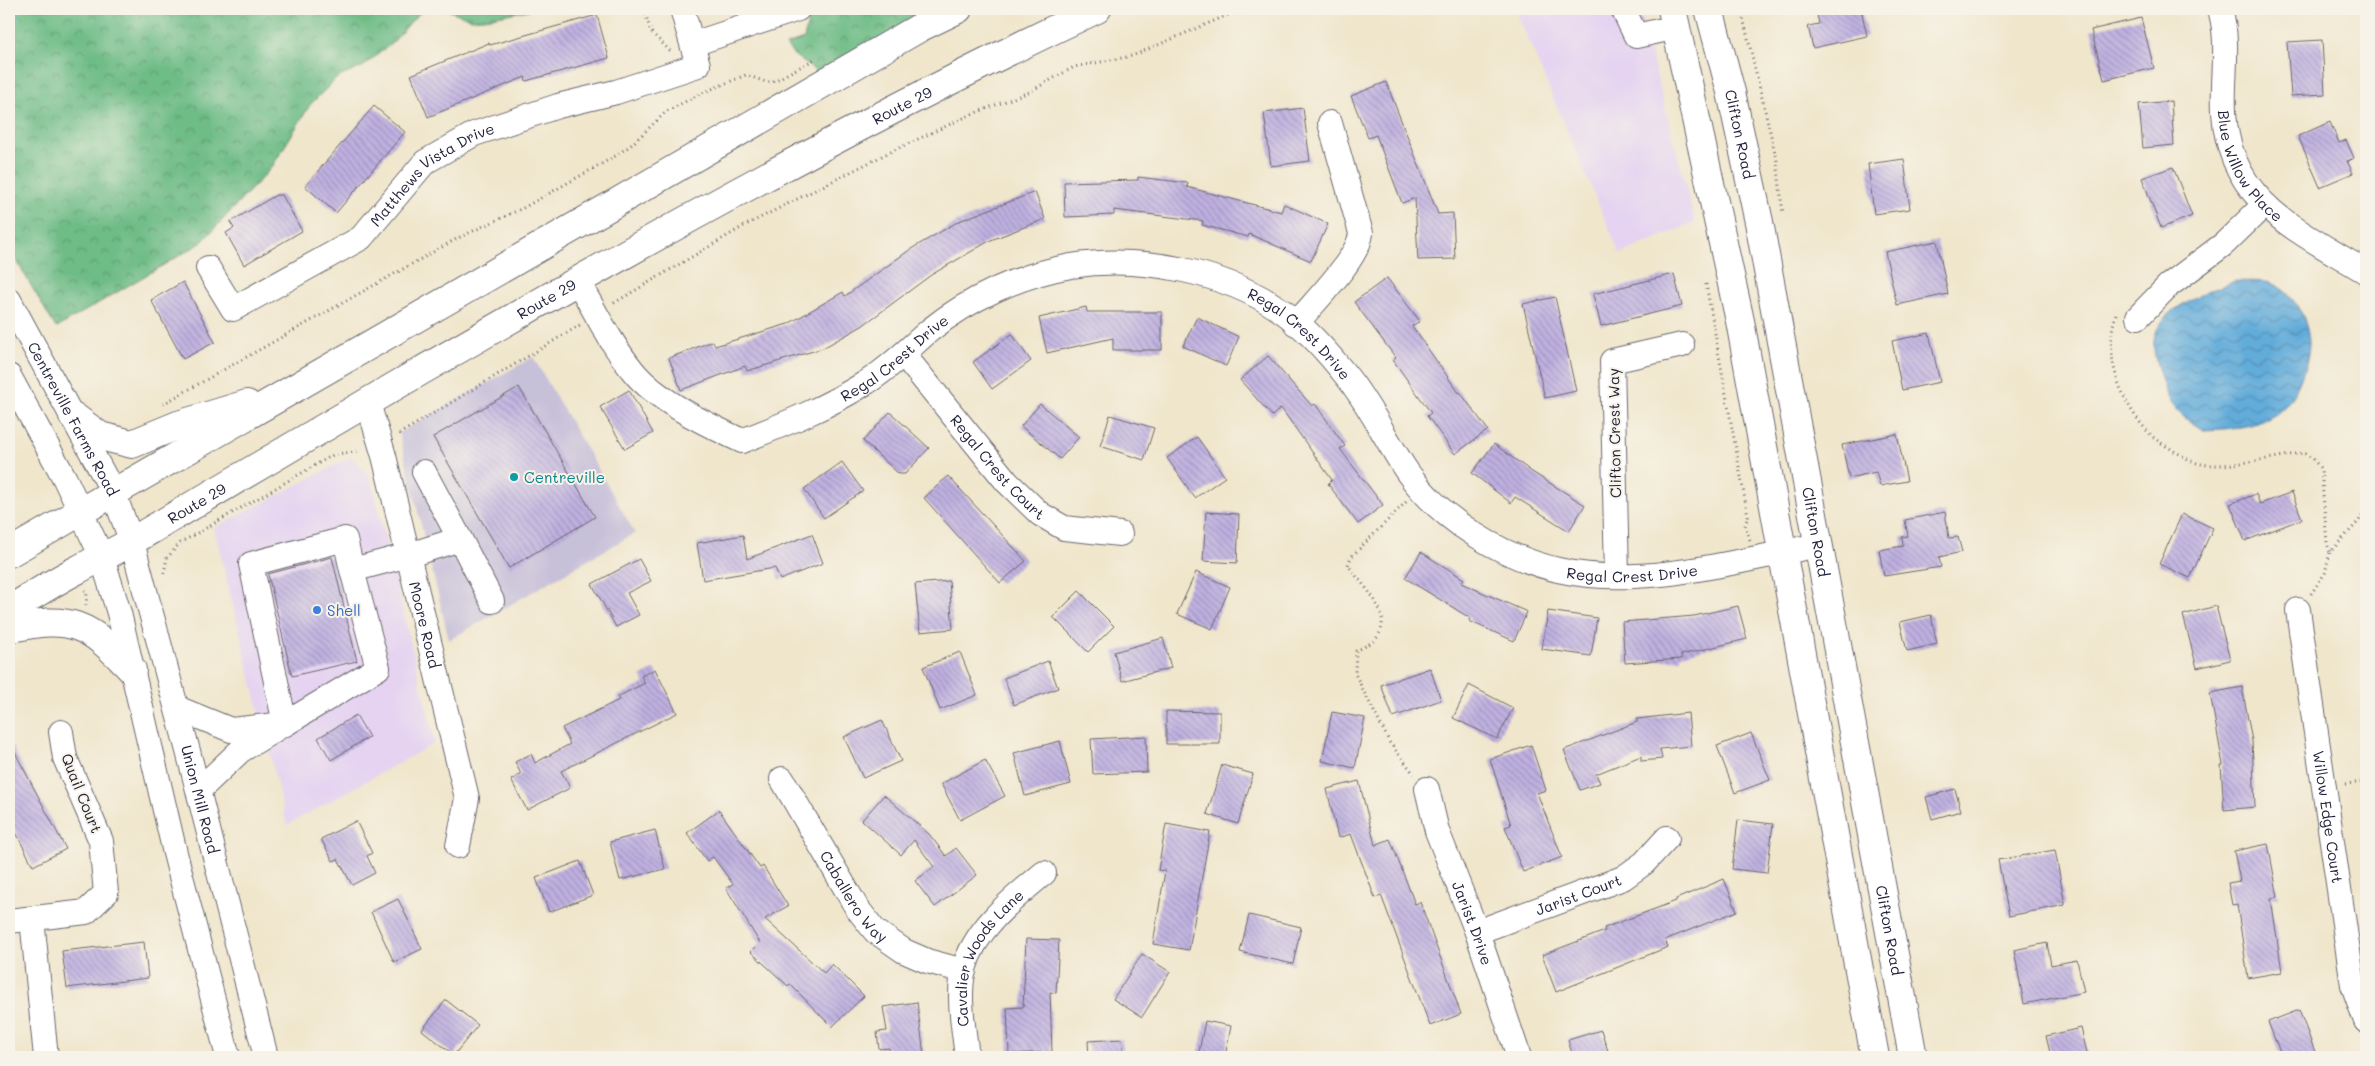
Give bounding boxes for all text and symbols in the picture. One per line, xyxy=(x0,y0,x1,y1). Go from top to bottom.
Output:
street label: Route 29 xyxy=(869,81,935,129)
street label: Clifton Road xyxy=(1721,88,1759,181)
street label: Blue Willow Place xyxy=(2214,110,2287,226)
street label: Matthews Vista Drive xyxy=(365,118,497,230)
street label: Route 29 xyxy=(513,274,579,323)
street label: Regal Crest Drive xyxy=(1245,283,1355,384)
street label: Regal Crest Drive xyxy=(837,310,952,406)
street label: Centreville Farms Road xyxy=(23,338,123,499)
street label: Clifton Crest Way xyxy=(1603,368,1625,498)
street label: Regal Crest Court xyxy=(946,410,1048,524)
place label: Centreville xyxy=(524,467,605,487)
marker: Centreville xyxy=(508,471,520,483)
street label: Route 29 xyxy=(164,478,230,528)
street label: Clifton Road xyxy=(1798,485,1834,578)
street label: Regal Crest Drive xyxy=(1565,559,1699,586)
street label: Moore Road xyxy=(405,579,445,670)
place label: Shell xyxy=(327,600,361,620)
marker: Shell xyxy=(311,604,323,616)
street label: Union Mill Road xyxy=(177,743,224,856)
street label: Willow Edge Court xyxy=(2309,749,2348,884)
street label: Quail Court xyxy=(57,750,107,836)
street label: Caballero Way xyxy=(816,847,892,947)
street label: Jarist Court xyxy=(1532,869,1624,920)
street label: Jarist Drive xyxy=(1448,878,1497,968)
street label: Clifton Road xyxy=(1872,884,1908,977)
street label: Cavalier Woods Lane xyxy=(951,885,1028,1028)

